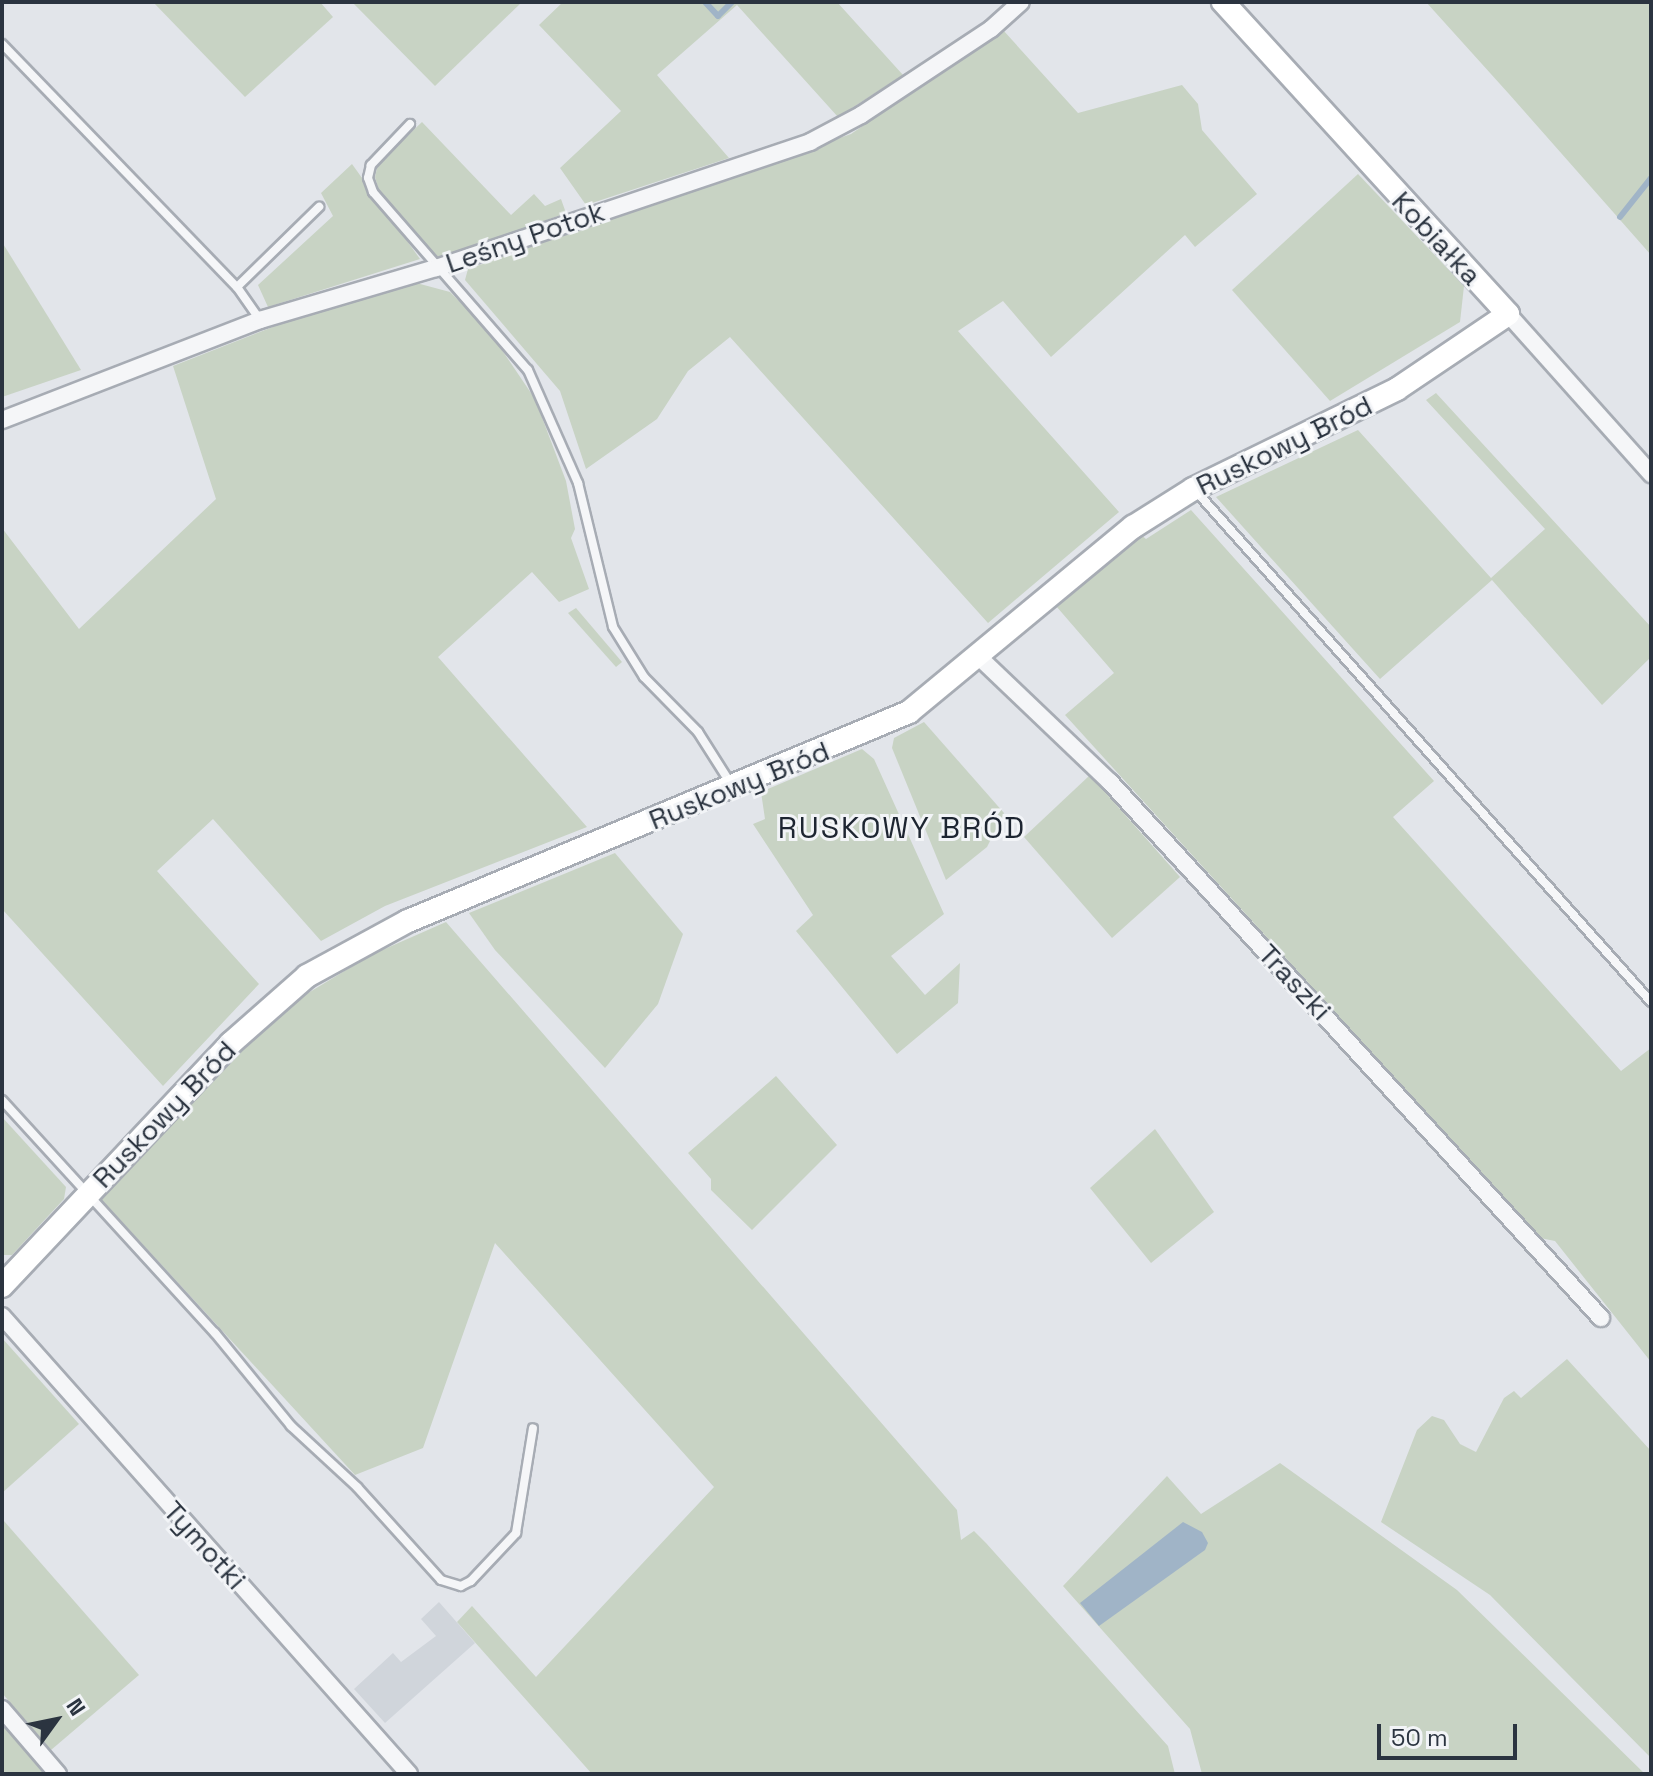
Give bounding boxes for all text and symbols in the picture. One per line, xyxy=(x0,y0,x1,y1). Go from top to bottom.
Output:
street label: Kobiałka xyxy=(1385,184,1489,292)
street label: Leśny Potok xyxy=(441,194,609,280)
street label: Ruskowy Bród xyxy=(1191,388,1377,502)
street label: Ruskowy Bród xyxy=(644,734,834,836)
district label: RUSKOWY BRÓD xyxy=(778,810,1026,846)
street label: Traszki xyxy=(1251,937,1339,1027)
street label: Ruskowy Bród xyxy=(85,1033,243,1195)
street label: Tymotki xyxy=(157,1494,253,1596)
north arrow xyxy=(16,1680,96,1760)
text: N xyxy=(60,1693,92,1721)
scale bar xyxy=(1381,1708,1521,1758)
text: 50 m xyxy=(1391,1722,1448,1753)

